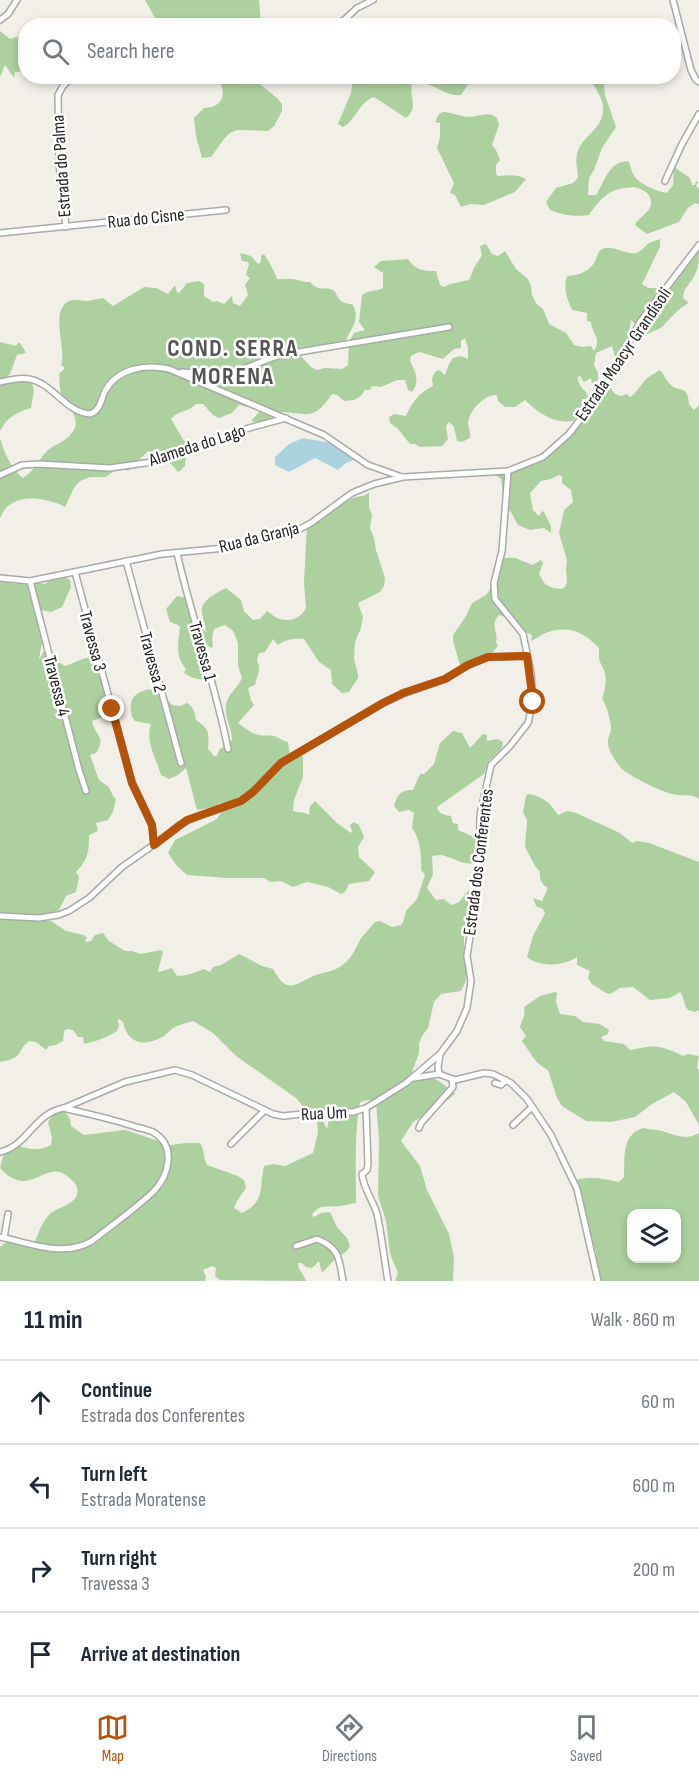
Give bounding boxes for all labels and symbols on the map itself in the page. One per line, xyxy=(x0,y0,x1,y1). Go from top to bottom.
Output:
street label: Estrada do Palma xyxy=(47,114,76,218)
street label: Rua do Cisne xyxy=(107,204,185,233)
street label: Estrada Moacyr Grandisoli xyxy=(571,284,676,425)
district label: COND. SERRA MORENA xyxy=(167,334,299,391)
street label: Alameda do Lago xyxy=(145,420,248,471)
street label: Rua da Granja xyxy=(217,517,301,558)
street label: Travessa 3 xyxy=(74,609,111,674)
street label: Travessa 1 xyxy=(184,619,221,684)
street label: Travessa 2 xyxy=(134,630,171,695)
street label: Travessa 4 xyxy=(39,654,74,719)
route start xyxy=(519,688,545,714)
route end xyxy=(98,695,124,721)
street label: Estrada dos Conferentes xyxy=(459,788,498,937)
street label: Rua Um xyxy=(300,1102,348,1125)

